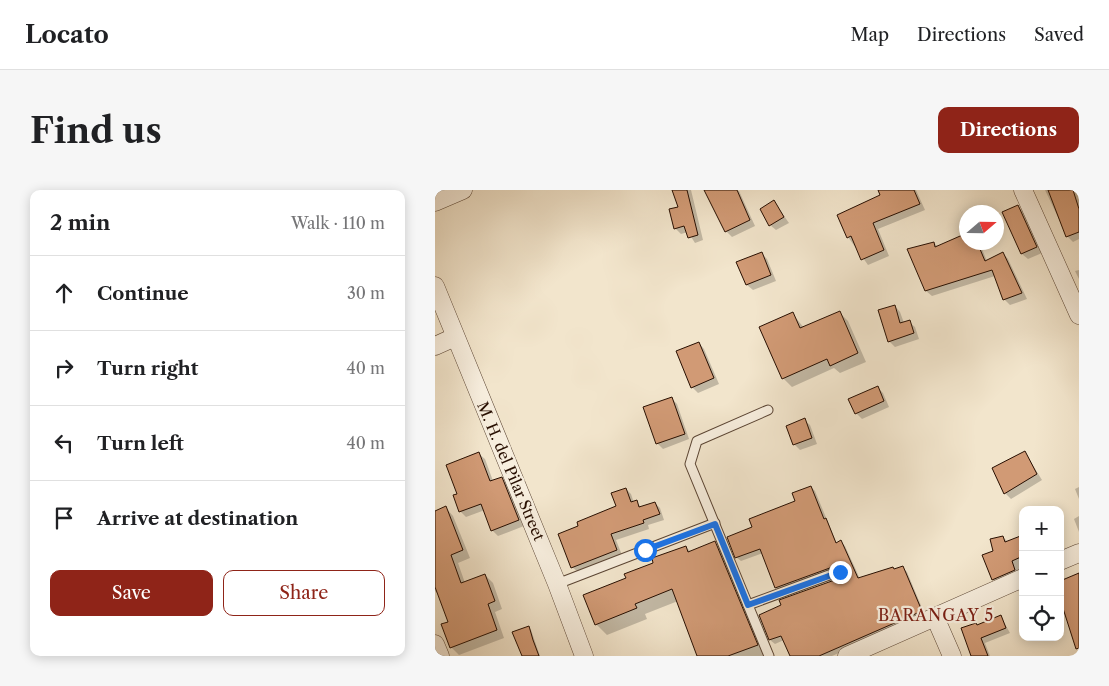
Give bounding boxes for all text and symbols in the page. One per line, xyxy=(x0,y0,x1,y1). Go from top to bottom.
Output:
text: Locato xyxy=(25,20,109,49)
text: Map xyxy=(850,24,889,46)
text: Directions xyxy=(917,24,1006,46)
text: Saved xyxy=(1034,24,1084,46)
button: Directions xyxy=(938,107,1079,153)
text: Find us xyxy=(30,109,162,152)
north arrow xyxy=(959,205,1004,250)
text: 2 min xyxy=(50,210,110,235)
text: Walk · 110 m xyxy=(291,213,385,233)
icon: ahead xyxy=(50,279,78,307)
text: Continue xyxy=(97,282,189,305)
text: 30 m xyxy=(347,283,385,303)
icon: right xyxy=(50,354,78,382)
text: Turn right xyxy=(97,357,198,380)
text: 40 m xyxy=(346,358,385,378)
street label: M. H. del Pilar Street xyxy=(473,399,549,544)
icon: left xyxy=(50,429,78,457)
text: Turn left xyxy=(97,432,184,455)
text: 40 m xyxy=(346,433,385,453)
icon: arrive xyxy=(50,504,78,532)
map controls xyxy=(1019,506,1064,641)
button: + xyxy=(1019,506,1064,551)
text: Arrive at destination xyxy=(97,507,298,530)
route start xyxy=(634,539,657,562)
button: − xyxy=(1019,551,1064,596)
route end xyxy=(829,561,852,584)
button: Save xyxy=(50,570,213,616)
button: Share xyxy=(223,570,385,616)
button: locate xyxy=(1019,596,1064,641)
district label: BARANGAY 5 xyxy=(878,605,994,625)

